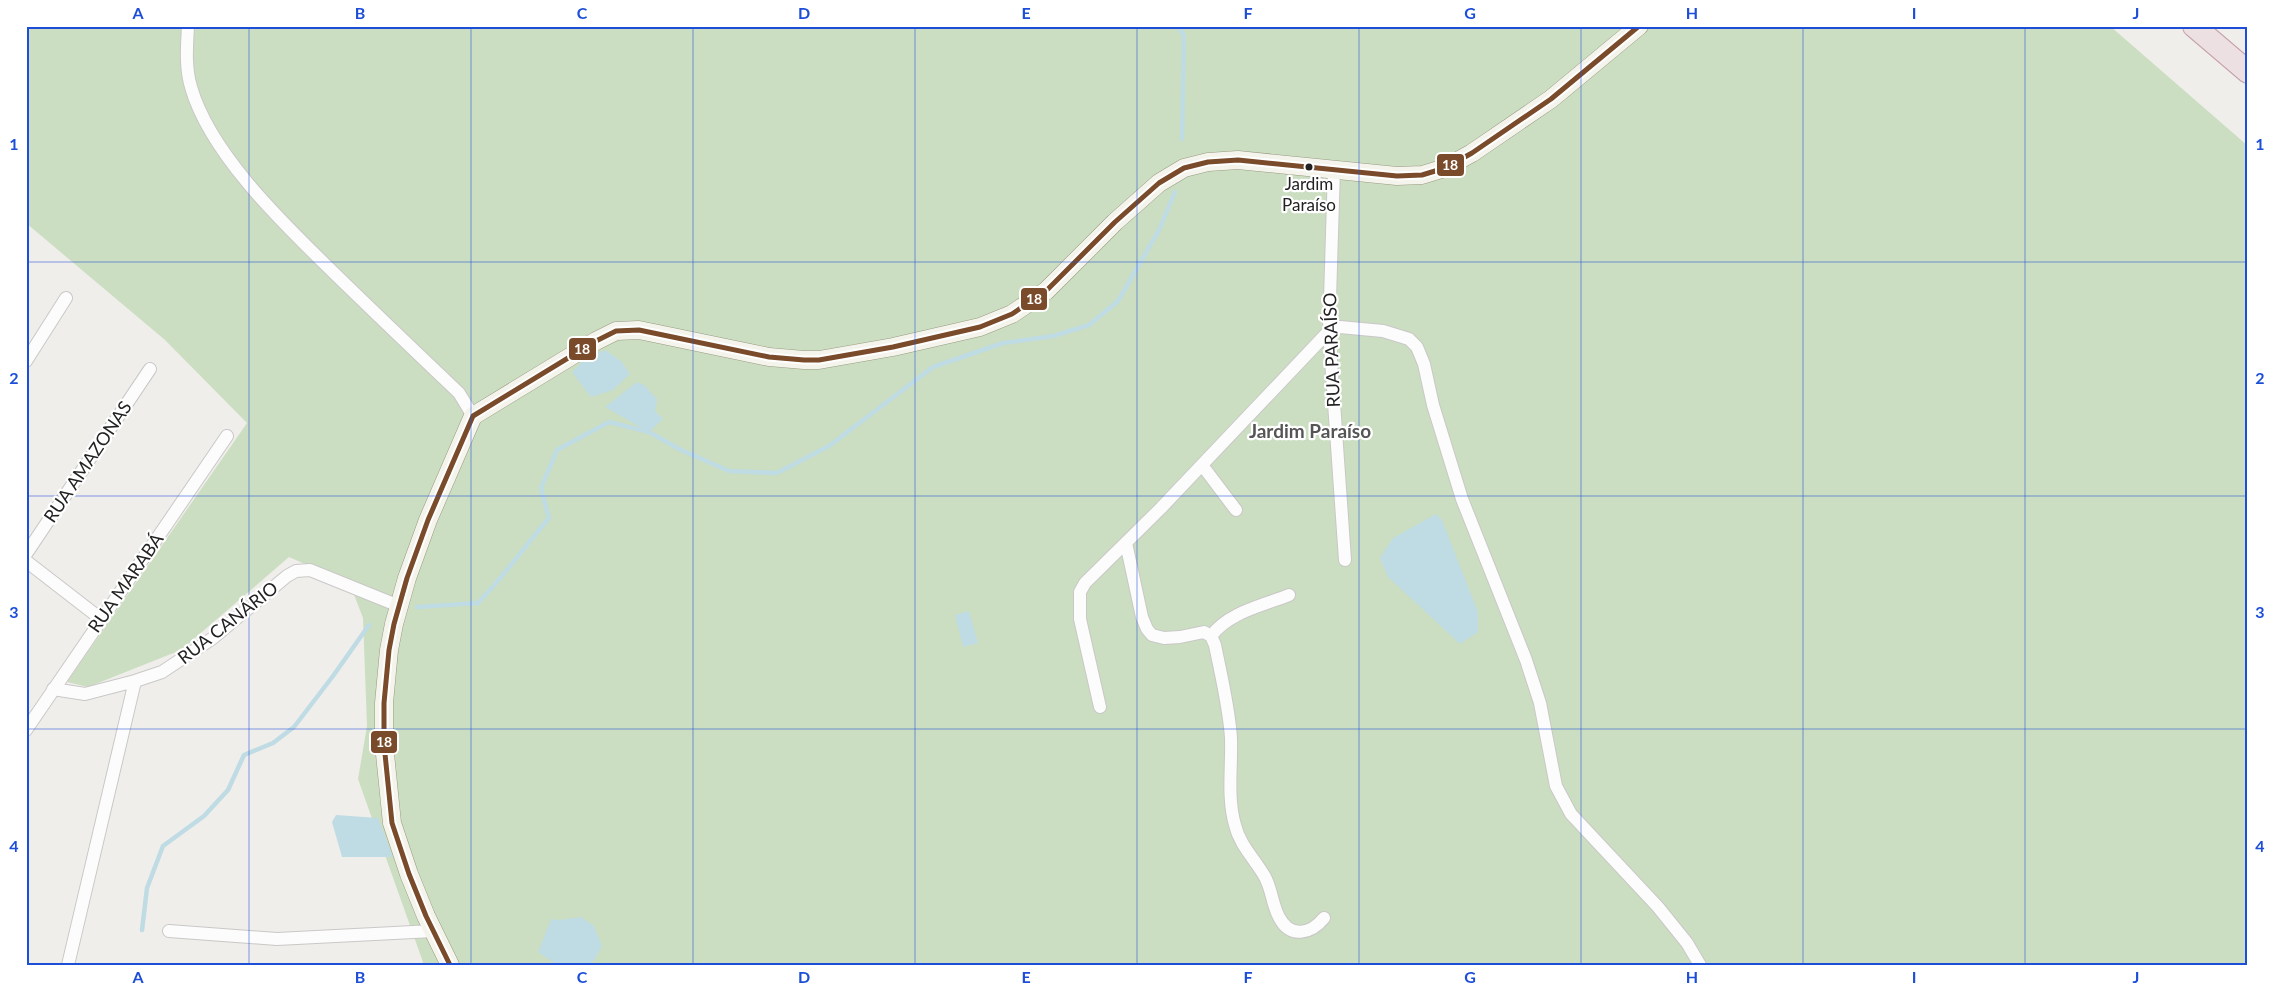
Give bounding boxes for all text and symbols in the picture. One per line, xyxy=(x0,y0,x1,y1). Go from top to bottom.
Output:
text: A xyxy=(131,3,144,22)
text: B xyxy=(355,3,365,22)
text: C xyxy=(577,3,588,22)
text: D xyxy=(798,3,810,22)
text: E xyxy=(1021,3,1031,22)
text: F xyxy=(1243,3,1253,22)
text: G xyxy=(1464,3,1476,22)
text: H xyxy=(1686,3,1698,22)
text: I xyxy=(1912,3,1916,22)
text: J xyxy=(2133,3,2139,22)
text: 1 xyxy=(9,134,19,153)
text: 1 xyxy=(2255,134,2265,153)
line badge: 18 xyxy=(1436,153,1465,177)
text: 18 xyxy=(1442,156,1458,173)
marker: Jardim Paraíso xyxy=(1304,162,1314,172)
place label: Jardim Paraíso xyxy=(1282,173,1336,215)
line badge: 18 xyxy=(1020,287,1048,311)
text: 18 xyxy=(1026,290,1042,307)
street label: RUA PARAÍSO xyxy=(1318,292,1344,408)
line badge: 18 xyxy=(568,337,597,361)
text: 18 xyxy=(574,340,590,357)
text: 2 xyxy=(9,368,19,387)
text: 2 xyxy=(2255,368,2265,387)
street label: RUA AMAZONAS xyxy=(38,397,136,526)
district label: Jardim Paraíso xyxy=(1249,419,1371,442)
street label: RUA MARABÁ xyxy=(83,528,168,636)
street label: RUA CANÁRIO xyxy=(173,576,282,668)
text: 3 xyxy=(9,602,19,621)
text: 3 xyxy=(2255,602,2265,621)
line badge: 18 xyxy=(370,730,398,754)
text: 18 xyxy=(376,733,392,750)
text: 4 xyxy=(9,836,19,855)
text: 4 xyxy=(2255,836,2265,855)
text: A xyxy=(131,967,144,986)
text: B xyxy=(355,967,365,986)
text: C xyxy=(577,967,588,986)
text: D xyxy=(798,967,810,986)
text: E xyxy=(1021,967,1031,986)
text: F xyxy=(1243,967,1253,986)
text: G xyxy=(1464,967,1476,986)
text: H xyxy=(1686,967,1698,986)
text: I xyxy=(1912,967,1916,986)
text: J xyxy=(2133,967,2139,986)

